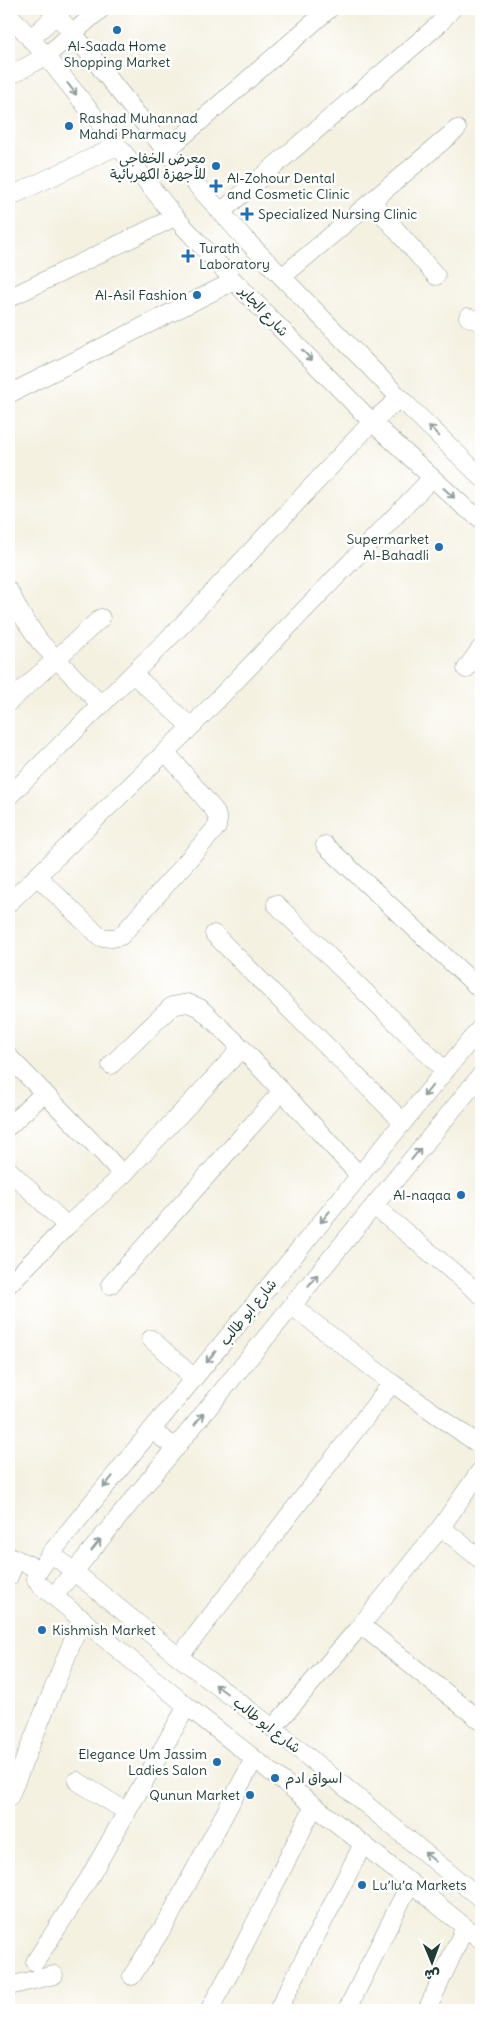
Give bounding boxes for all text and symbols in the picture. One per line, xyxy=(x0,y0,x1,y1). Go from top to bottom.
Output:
marker: Al-Saada Home Shopping Market xyxy=(111,24,123,36)
place label: Al-Saada Home Shopping Market xyxy=(64,37,170,71)
one-way arrow xyxy=(67,82,78,95)
place label: Rashad Muhannad Mahdi Pharmacy xyxy=(79,109,198,143)
marker: Rashad Muhannad Mahdi Pharmacy xyxy=(63,120,75,132)
place label: معرض الخفاجي للأجهزة الكهربائية xyxy=(110,149,206,183)
marker: معرض الخفاجي للأجهزة الكهربائية xyxy=(210,160,222,172)
place label: Al-Zohour Dental and Cosmetic Clinic xyxy=(227,169,350,203)
marker: Al-Zohour Dental and Cosmetic Clinic xyxy=(209,179,223,193)
place label: Specialized Nursing Clinic xyxy=(258,205,417,223)
marker: Specialized Nursing Clinic xyxy=(240,207,254,221)
place label: Turath Laboratory xyxy=(199,239,270,273)
marker: Turath Laboratory xyxy=(181,249,195,263)
street label: شارع الجاير xyxy=(234,281,292,341)
place label: Al-Asil Fashion xyxy=(95,286,187,304)
marker: Al-Asil Fashion xyxy=(191,289,203,301)
one-way arrow xyxy=(301,349,313,362)
one-way arrow xyxy=(428,425,440,437)
one-way arrow xyxy=(442,487,455,499)
place label: Supermarket Al-Bahadli xyxy=(347,530,429,564)
marker: Supermarket Al-Bahadli xyxy=(433,541,445,553)
one-way arrow xyxy=(422,1085,434,1098)
one-way arrow xyxy=(411,1148,422,1161)
place label: Al-naqaa xyxy=(393,1186,451,1204)
marker: Al-naqaa xyxy=(455,1189,467,1201)
one-way arrow xyxy=(320,1210,331,1223)
one-way arrow xyxy=(308,1274,319,1287)
street label: شارع ابو طالب xyxy=(216,1275,281,1350)
one-way arrow xyxy=(206,1350,217,1363)
one-way arrow xyxy=(194,1413,205,1426)
one-way arrow xyxy=(103,1476,114,1489)
one-way arrow xyxy=(91,1539,102,1552)
place label: Kishmish Market xyxy=(52,1621,156,1639)
marker: Kishmish Market xyxy=(36,1624,48,1636)
one-way arrow xyxy=(215,1684,228,1695)
street label: شارع ابو طالب xyxy=(229,1693,304,1758)
place label: Elegance Um Jassim Ladies Salon xyxy=(78,1745,207,1779)
marker: Elegance Um Jassim Ladies Salon xyxy=(211,1756,223,1768)
place label: اسواق ادم xyxy=(285,1769,342,1790)
marker: اسواق ادم xyxy=(269,1772,281,1784)
place label: Qunun Market xyxy=(149,1786,240,1804)
marker: Qunun Market xyxy=(244,1789,256,1801)
one-way arrow xyxy=(424,1851,437,1862)
place label: Lu’lu’a Markets xyxy=(372,1876,467,1894)
marker: Lu’lu’a Markets xyxy=(356,1879,368,1891)
north arrow xyxy=(408,1936,458,1986)
text: ش xyxy=(424,1966,440,1984)

